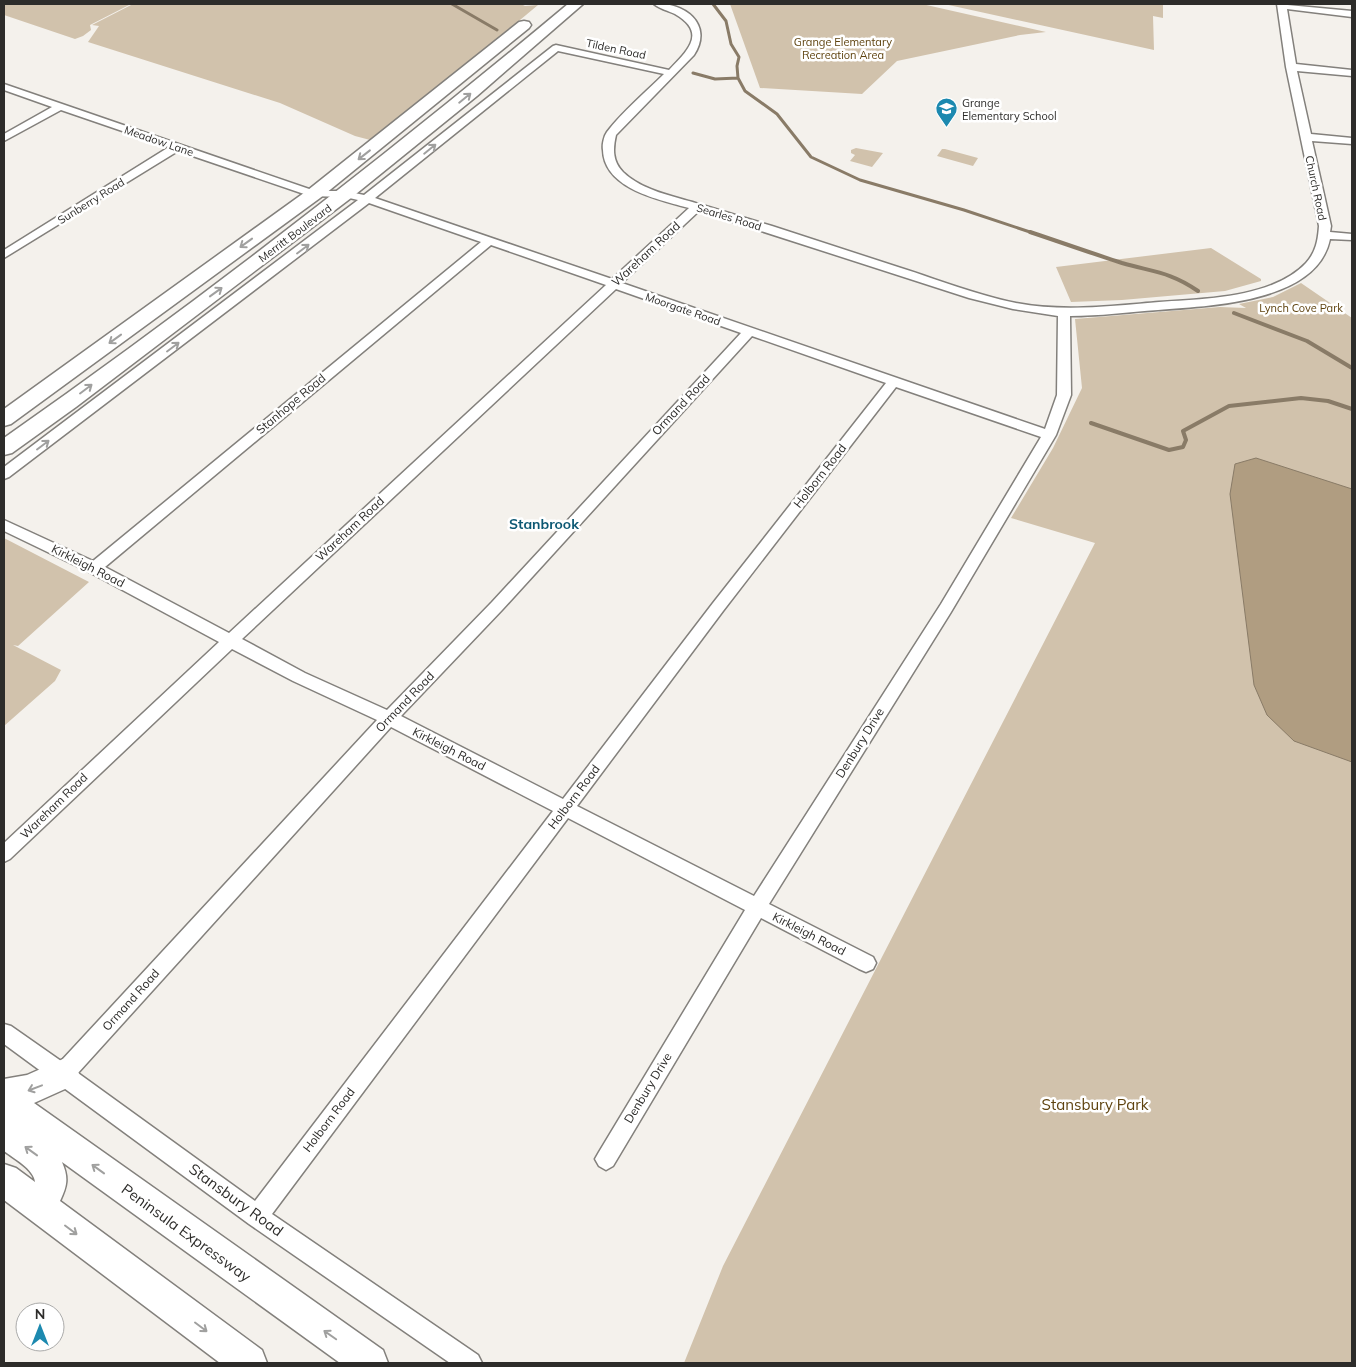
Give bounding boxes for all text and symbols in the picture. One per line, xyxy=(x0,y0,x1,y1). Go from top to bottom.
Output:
park label: Grange Elementary Recreation Area xyxy=(794,35,892,62)
street label: Tilden Road xyxy=(585,36,647,62)
one-way arrow xyxy=(458,92,471,103)
place label: Grange Elementary School xyxy=(962,96,1057,123)
school or university icon: Grange Elementary School xyxy=(934,97,958,128)
street label: Meadow Lane xyxy=(123,123,195,159)
one-way arrow xyxy=(423,143,436,154)
one-way arrow xyxy=(358,150,371,161)
street label: Church Road xyxy=(1302,154,1330,222)
street label: Sunberry Road xyxy=(55,175,127,227)
street label: Searles Road xyxy=(695,200,763,234)
street label: Merritt Boulevard xyxy=(256,201,334,265)
street label: Wareham Road xyxy=(608,218,683,289)
one-way arrow xyxy=(239,238,253,248)
one-way arrow xyxy=(296,244,309,255)
one-way arrow xyxy=(209,287,223,297)
street label: Moorgate Road xyxy=(643,290,723,328)
park label: Lynch Cove Park xyxy=(1259,301,1343,315)
one-way arrow xyxy=(108,333,122,344)
one-way arrow xyxy=(166,342,179,353)
street label: Stanhope Road xyxy=(253,370,328,437)
street label: Ormand Road xyxy=(649,371,713,438)
one-way arrow xyxy=(79,384,93,394)
one-way arrow xyxy=(36,439,49,450)
street label: Holborn Road xyxy=(790,441,849,511)
street label: Wareham Road xyxy=(312,493,387,564)
district label: Stanbrook xyxy=(509,515,579,533)
street label: Kirkleigh Road xyxy=(49,541,127,590)
street label: Ormand Road xyxy=(372,668,437,735)
street label: Denbury Drive xyxy=(832,705,887,781)
street label: Kirkleigh Road xyxy=(410,724,488,773)
street label: Holborn Road xyxy=(544,761,603,832)
street label: Wareham Road xyxy=(17,770,91,842)
street label: Kirkleigh Road xyxy=(770,909,848,958)
street label: Ormand Road xyxy=(99,966,162,1034)
street label: Denbury Drive xyxy=(621,1050,675,1126)
one-way arrow xyxy=(28,1084,43,1093)
street label: Holborn Road xyxy=(299,1084,358,1155)
park label: Stansbury Park xyxy=(1042,1095,1149,1114)
one-way arrow xyxy=(24,1146,38,1156)
street label: Stansbury Road xyxy=(185,1159,287,1240)
one-way arrow xyxy=(92,1164,105,1175)
street label: Peninsula Expressway xyxy=(118,1179,255,1286)
one-way arrow xyxy=(64,1225,78,1235)
north arrow xyxy=(15,1302,65,1352)
text: N xyxy=(35,1305,45,1323)
one-way arrow xyxy=(194,1322,207,1333)
one-way arrow xyxy=(323,1330,337,1340)

